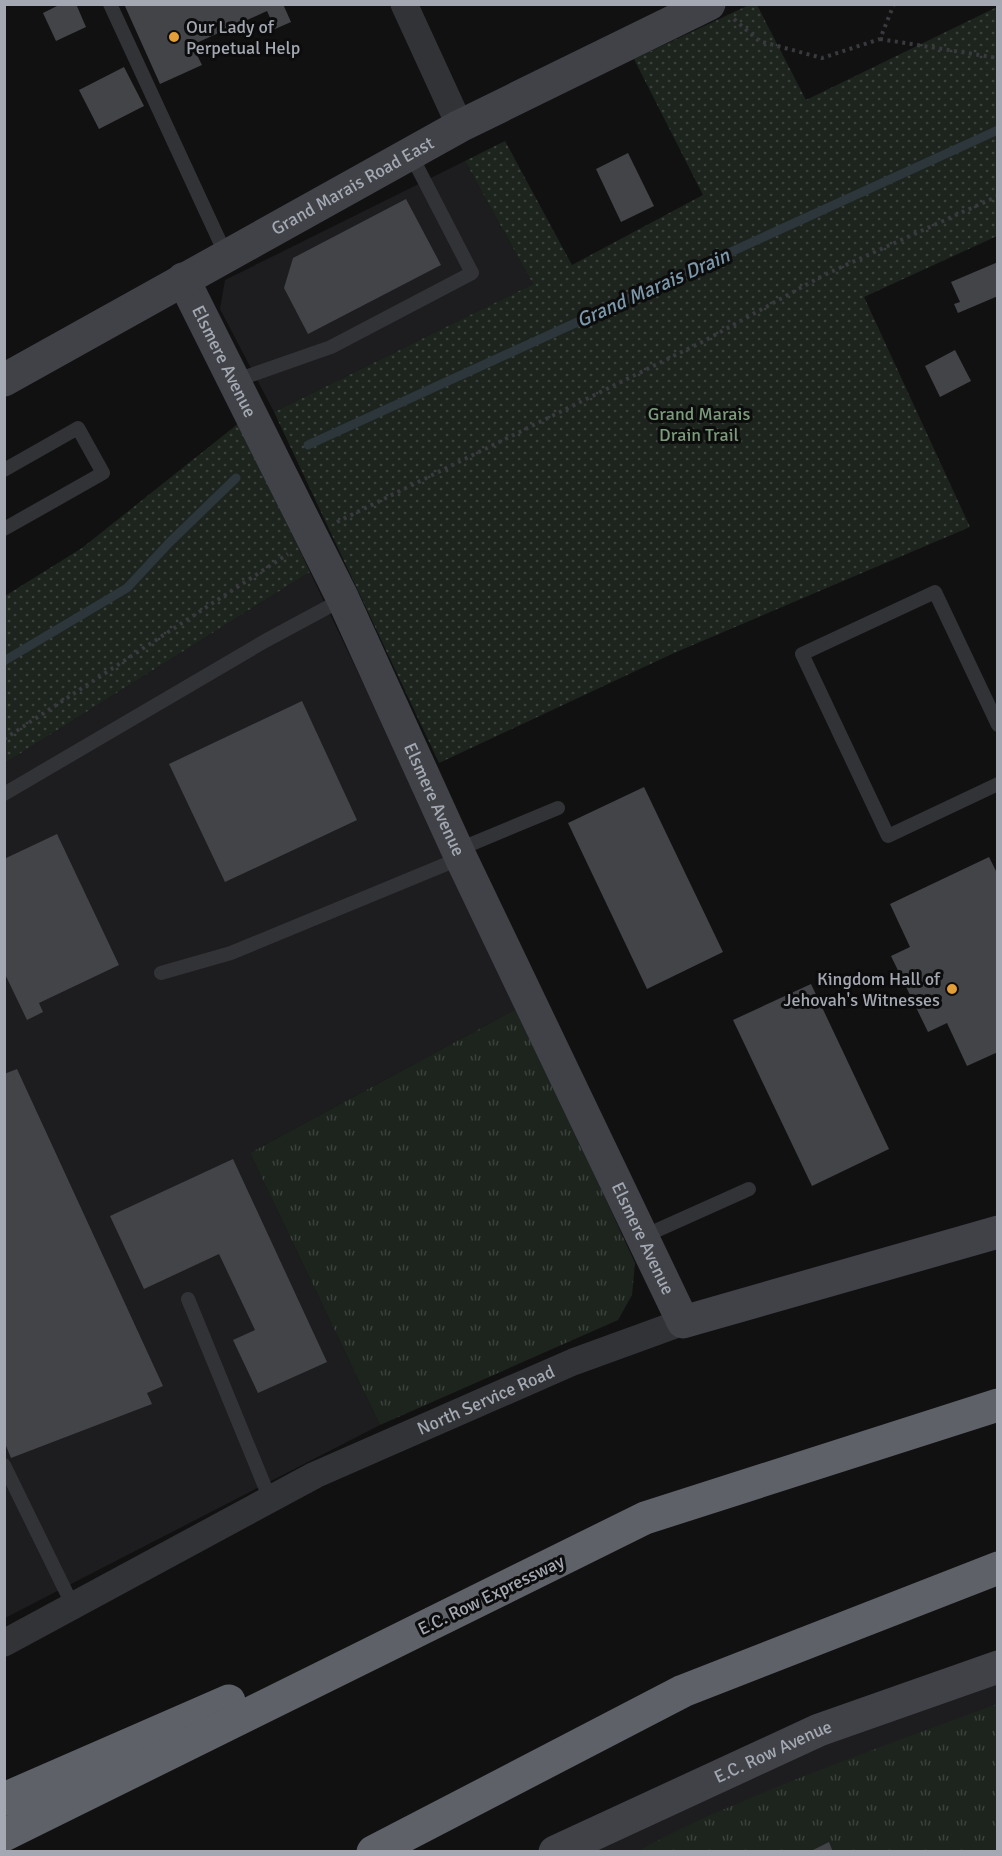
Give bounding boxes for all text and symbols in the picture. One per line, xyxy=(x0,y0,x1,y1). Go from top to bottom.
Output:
place label: Our Lady of Perpetual Help xyxy=(186,16,300,59)
marker: Our Lady of Perpetual Help xyxy=(167,30,181,44)
street label: Grand Marais Road East xyxy=(267,132,438,240)
water label: Grand Marais Drain xyxy=(573,243,734,333)
street label: Elsmere Avenue xyxy=(187,302,261,421)
park label: Grand Marais Drain Trail xyxy=(648,403,750,446)
street label: Elsmere Avenue xyxy=(399,739,470,860)
place label: Kingdom Hall of Jehovah's Witnesses xyxy=(783,968,941,1011)
marker: Kingdom Hall of Jehovah's Witnesses xyxy=(945,982,959,996)
street label: Elsmere Avenue xyxy=(607,1178,679,1298)
street label: North Service Road xyxy=(414,1360,558,1440)
street label: E.C. Row Expressway xyxy=(414,1550,568,1640)
street label: E.C. Row Avenue xyxy=(711,1715,835,1788)

